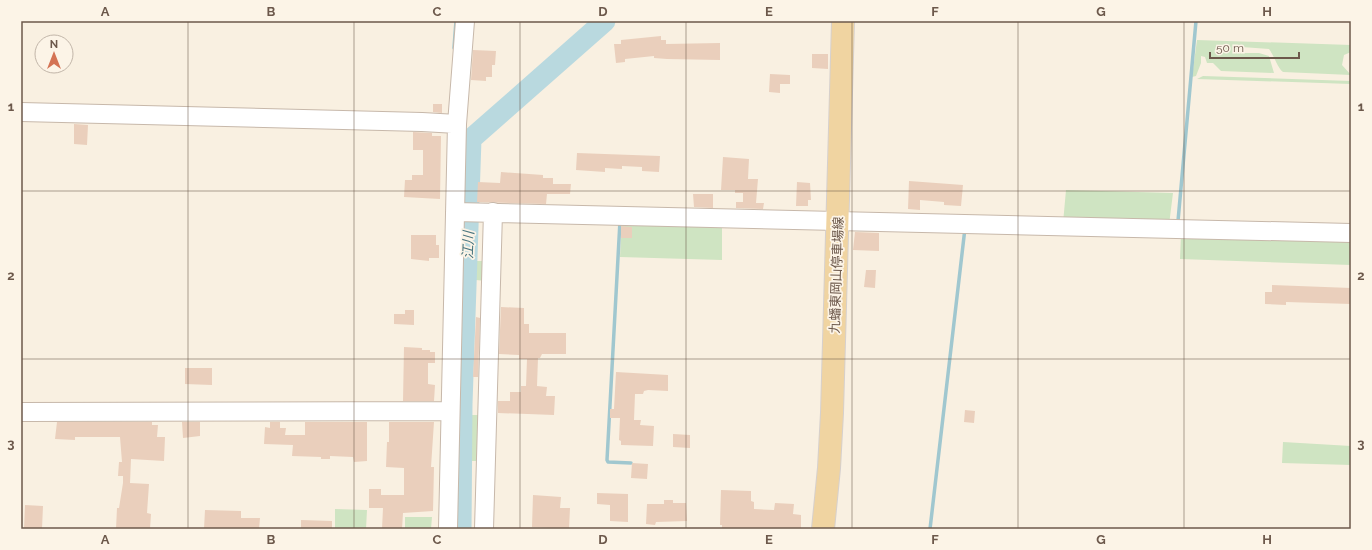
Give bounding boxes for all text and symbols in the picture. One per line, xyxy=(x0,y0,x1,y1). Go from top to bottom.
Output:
text: A xyxy=(101,4,110,19)
text: B xyxy=(267,4,276,19)
text: C xyxy=(433,4,442,19)
text: D xyxy=(598,4,608,19)
text: E xyxy=(765,4,773,19)
text: F xyxy=(931,4,939,19)
text: G xyxy=(1096,4,1106,19)
text: H xyxy=(1262,4,1272,19)
north arrow xyxy=(34,34,74,74)
scale bar xyxy=(1210,34,1299,60)
text: N xyxy=(50,38,58,51)
text: 50 m xyxy=(1216,41,1244,55)
text: 1 xyxy=(8,99,15,114)
text: 1 xyxy=(1358,99,1365,114)
street label: 九蟠東岡山停車場線 xyxy=(827,216,846,334)
water label: 江川 xyxy=(460,229,477,259)
text: 2 xyxy=(7,268,15,283)
text: 2 xyxy=(1357,268,1365,283)
text: 3 xyxy=(7,436,15,451)
text: 3 xyxy=(1357,436,1365,451)
text: A xyxy=(101,532,110,547)
text: B xyxy=(267,532,276,547)
text: C xyxy=(433,532,442,547)
text: D xyxy=(598,532,608,547)
text: E xyxy=(765,532,773,547)
text: F xyxy=(931,532,939,547)
text: G xyxy=(1096,532,1106,547)
text: H xyxy=(1262,532,1272,547)

